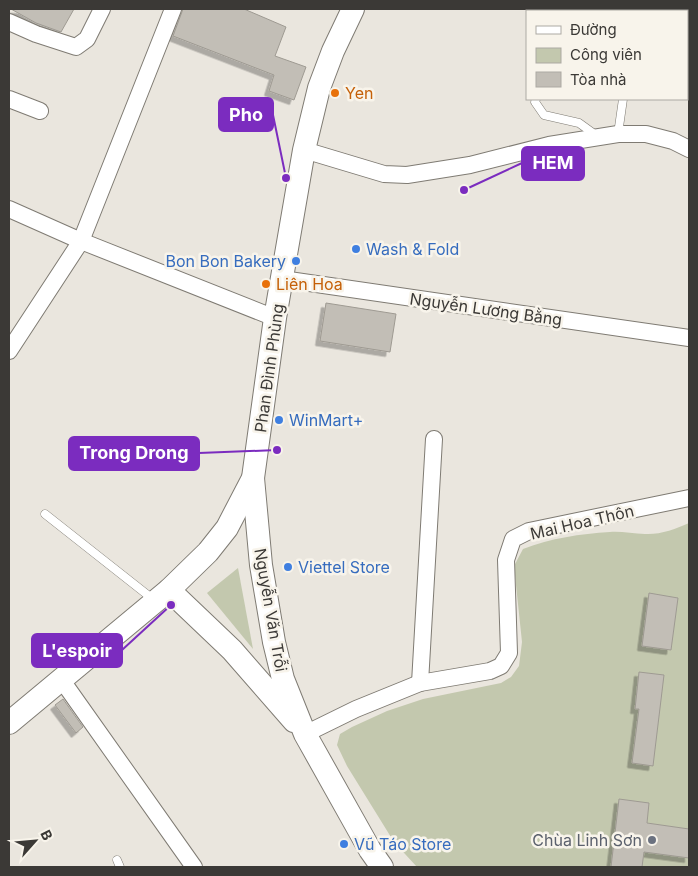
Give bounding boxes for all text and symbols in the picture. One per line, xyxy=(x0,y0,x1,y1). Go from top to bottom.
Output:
legend xyxy=(526,10,688,100)
text: Đường xyxy=(570,20,617,39)
text: Công viên xyxy=(570,45,642,64)
text: Tòa nhà xyxy=(570,70,626,89)
place label: Yen xyxy=(345,83,373,103)
marker: Yen xyxy=(329,87,341,99)
callout: Pho xyxy=(219,98,273,131)
text: Pho xyxy=(229,104,263,125)
callout: HEM xyxy=(522,147,584,180)
text: HEM xyxy=(532,152,574,173)
place label: Wash & Fold xyxy=(366,239,459,259)
marker: Wash & Fold xyxy=(350,243,362,255)
place label: Bon Bon Bakery xyxy=(166,251,286,271)
marker: Bon Bon Bakery xyxy=(290,255,302,267)
place label: Liên Hoa xyxy=(276,274,343,294)
marker: Liên Hoa xyxy=(260,278,272,290)
street label: Nguyễn Lương Bằng xyxy=(408,288,564,330)
street label: Phan Đình Phùng xyxy=(250,302,288,434)
place label: WinMart+ xyxy=(289,410,363,430)
marker: WinMart+ xyxy=(273,414,285,426)
callout: Trong Drong xyxy=(69,437,199,470)
text: Trong Drong xyxy=(79,442,189,463)
street label: Mai Hoa Thôn xyxy=(528,500,636,544)
street label: Nguyễn Văn Trỗi xyxy=(250,547,292,673)
place label: Viettel Store xyxy=(298,557,390,577)
marker: Viettel Store xyxy=(282,561,294,573)
callout: L'espoir xyxy=(32,634,122,667)
text: L'espoir xyxy=(42,640,112,661)
north arrow xyxy=(10,816,60,866)
text: B xyxy=(37,827,57,843)
place label: Chùa Linh Sơn xyxy=(532,830,642,850)
place label: Vũ Táo Store xyxy=(354,834,451,854)
marker: Chùa Linh Sơn xyxy=(646,834,658,846)
marker: Vũ Táo Store xyxy=(338,838,350,850)

